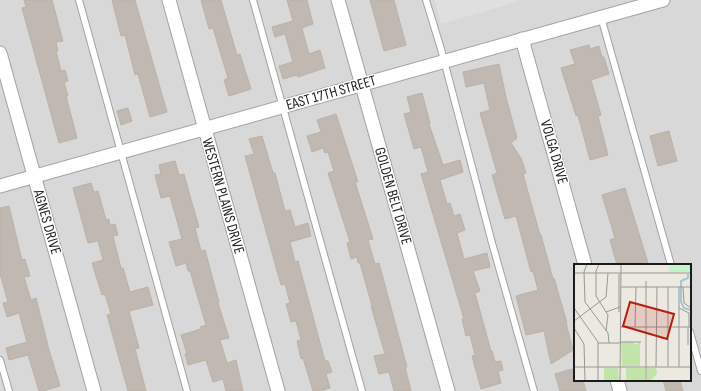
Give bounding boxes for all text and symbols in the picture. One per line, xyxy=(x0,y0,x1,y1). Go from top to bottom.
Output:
street label: EAST 17TH STREET xyxy=(284,71,378,115)
street label: VOLGA DRIVE xyxy=(536,118,572,186)
street label: WESTERN PLAINS DRIVE xyxy=(197,136,249,256)
street label: GOLDEN BELT DRIVE xyxy=(370,145,416,247)
street label: AGNES DRIVE xyxy=(28,186,65,257)
inset map xyxy=(574,264,691,381)

